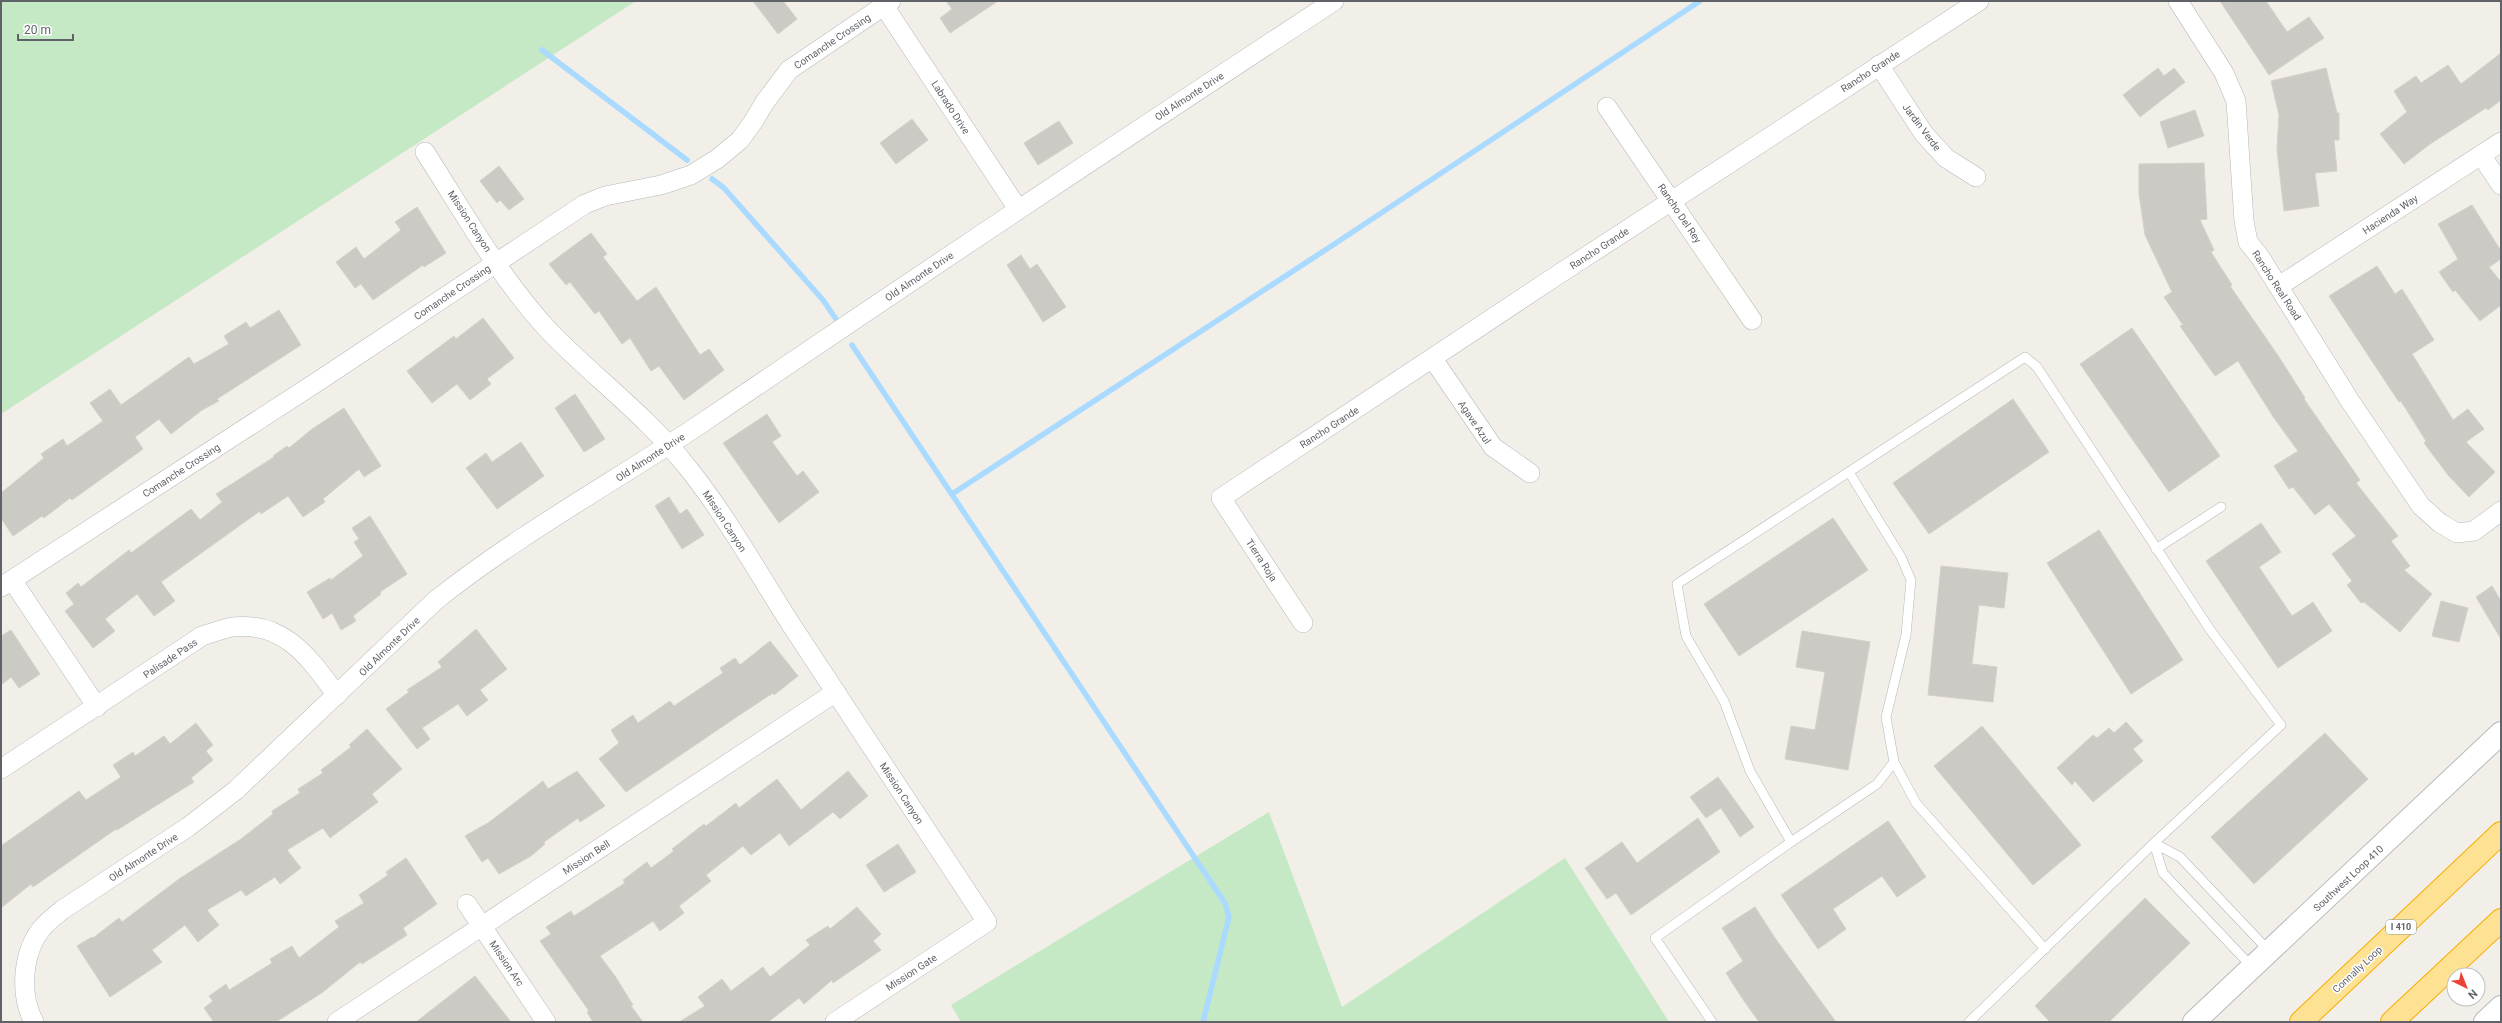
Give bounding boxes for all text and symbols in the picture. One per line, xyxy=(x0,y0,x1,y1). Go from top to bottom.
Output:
street label: Comanche Crossing xyxy=(792,12,873,71)
scale bar xyxy=(18,16,73,42)
text: 20 m xyxy=(24,23,51,37)
street label: Rancho Grande xyxy=(1839,48,1902,95)
street label: Old Almonte Drive xyxy=(1153,70,1226,123)
street label: Labrado Drive xyxy=(929,79,972,136)
street label: Jardin Verde xyxy=(1900,102,1943,153)
street label: Rancho Del Rey xyxy=(1656,182,1704,245)
street label: Mission Canyon xyxy=(446,189,494,254)
street label: Hacienda Way xyxy=(2361,192,2420,236)
street label: Rancho Grande xyxy=(1568,225,1631,272)
street label: Rancho Real Road xyxy=(2250,248,2303,322)
street label: Old Almonte Drive xyxy=(883,250,955,303)
street label: Comanche Crossing xyxy=(412,263,493,322)
street label: Agave Azul xyxy=(1456,399,1493,446)
street label: Rancho Grande xyxy=(1298,404,1361,451)
street label: Old Almonte Drive xyxy=(614,431,687,484)
street label: Comanche Crossing xyxy=(141,441,222,500)
street label: Mission Canyon xyxy=(701,489,749,554)
street label: Tierra Roja xyxy=(1244,537,1279,583)
street label: Old Almonte Drive xyxy=(357,615,422,678)
street label: Palisade Pass xyxy=(141,636,199,680)
street label: Mission Canyon xyxy=(878,761,926,826)
street label: Old Almonte Drive xyxy=(107,831,180,884)
street label: Mission Bell xyxy=(561,838,612,877)
street label: Southwest Loop 410 xyxy=(2311,843,2386,914)
road number: I 410 xyxy=(2386,920,2416,934)
street label: Mission Arc xyxy=(487,938,526,988)
street label: Connally Loop xyxy=(2330,944,2384,995)
street label: Mission Gate xyxy=(884,952,939,993)
north arrow xyxy=(2446,967,2486,1007)
text: N xyxy=(2465,987,2480,1002)

